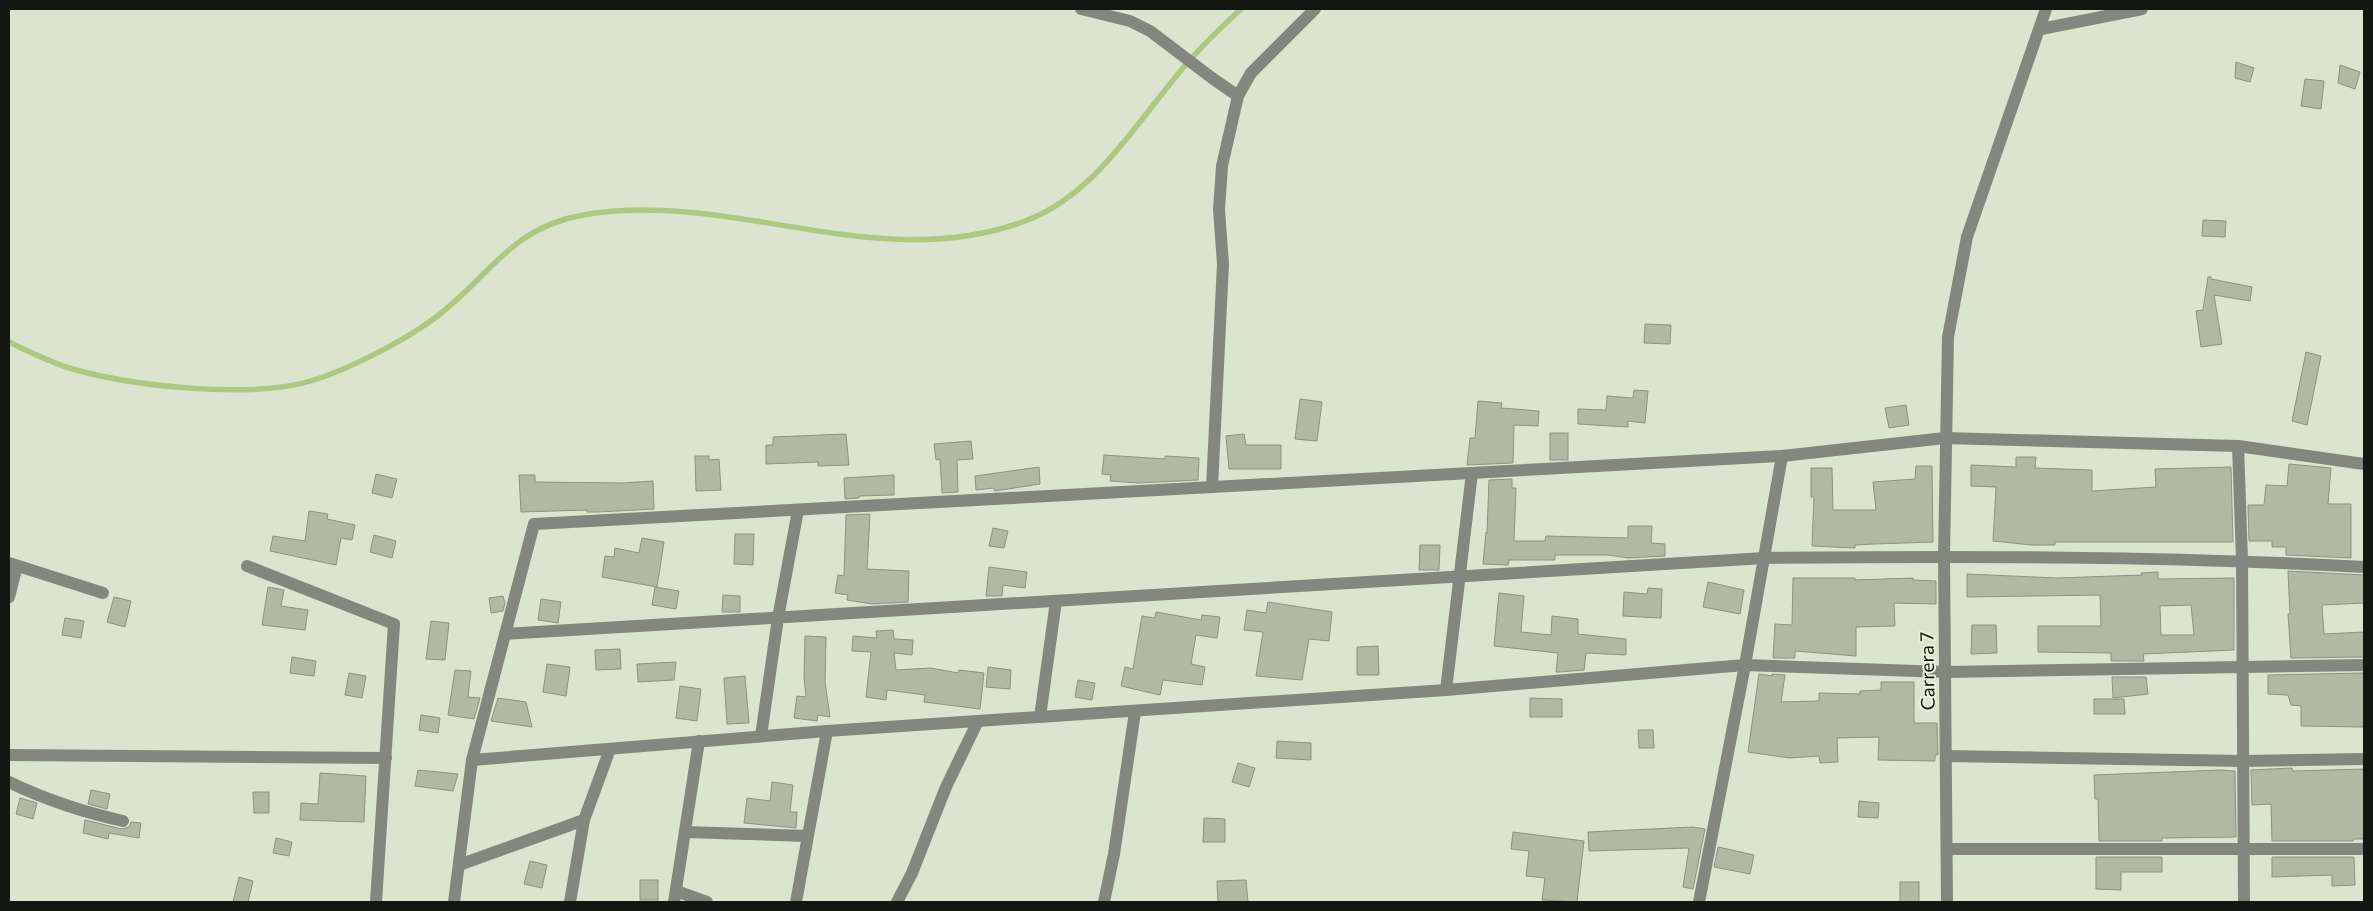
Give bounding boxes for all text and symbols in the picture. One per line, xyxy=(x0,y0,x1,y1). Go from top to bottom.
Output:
street label: Carrera 7 xyxy=(1914,631,1939,711)

